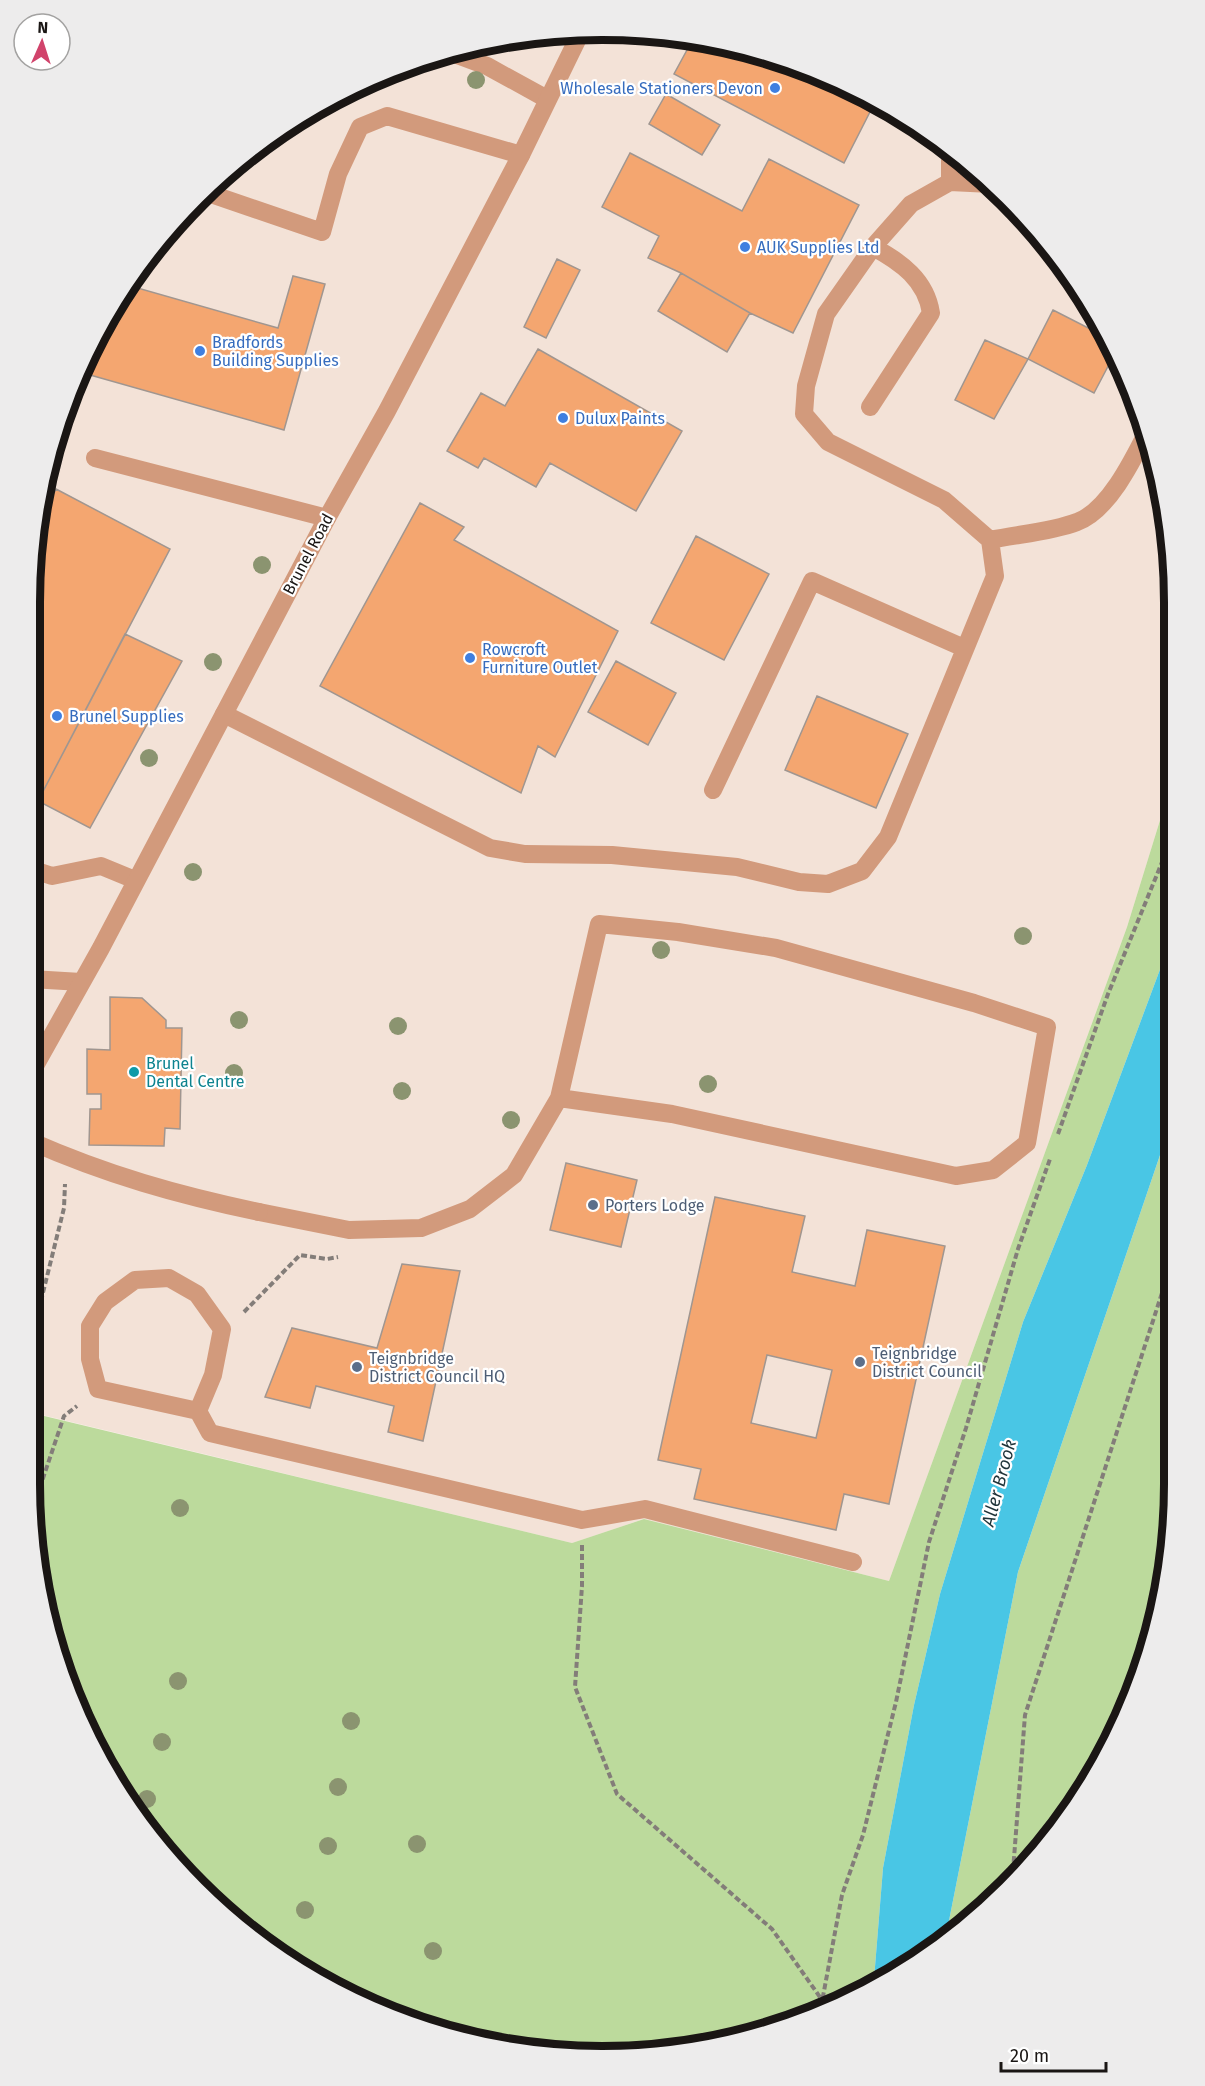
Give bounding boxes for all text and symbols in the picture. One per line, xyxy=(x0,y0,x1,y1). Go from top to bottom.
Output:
north arrow xyxy=(12,12,72,72)
text: N xyxy=(37,18,49,37)
place label: Wholesale Stationers Devon xyxy=(560,79,763,98)
marker: Wholesale Stationers Devon xyxy=(768,81,782,95)
place label: AUK Supplies Ltd xyxy=(757,238,880,257)
marker: AUK Supplies Ltd xyxy=(738,240,752,254)
place label: Bradfords Building Supplies xyxy=(212,333,339,370)
marker: Bradfords Building Supplies xyxy=(193,344,207,358)
place label: Dulux Paints xyxy=(575,409,665,428)
marker: Dulux Paints xyxy=(556,411,570,425)
street label: Brunel Road xyxy=(279,510,337,598)
place label: Rowcroft Furniture Outlet xyxy=(482,640,598,677)
marker: Rowcroft Furniture Outlet xyxy=(463,651,477,665)
place label: Brunel Supplies xyxy=(69,707,184,726)
marker: Brunel Supplies xyxy=(50,709,64,723)
place label: Brunel Dental Centre xyxy=(146,1054,244,1091)
marker: Brunel Dental Centre xyxy=(127,1065,141,1079)
place label: Porters Lodge xyxy=(605,1196,705,1215)
marker: Porters Lodge xyxy=(586,1198,600,1212)
place label: Teignbridge District Council xyxy=(872,1344,982,1381)
place label: Teignbridge District Council HQ xyxy=(369,1349,505,1386)
marker: Teignbridge District Council xyxy=(853,1355,867,1369)
marker: Teignbridge District Council HQ xyxy=(350,1360,364,1374)
water label: Aller Brook xyxy=(977,1437,1021,1530)
scale bar xyxy=(1001,2035,1106,2073)
text: 20 m xyxy=(1010,2045,1049,2067)

